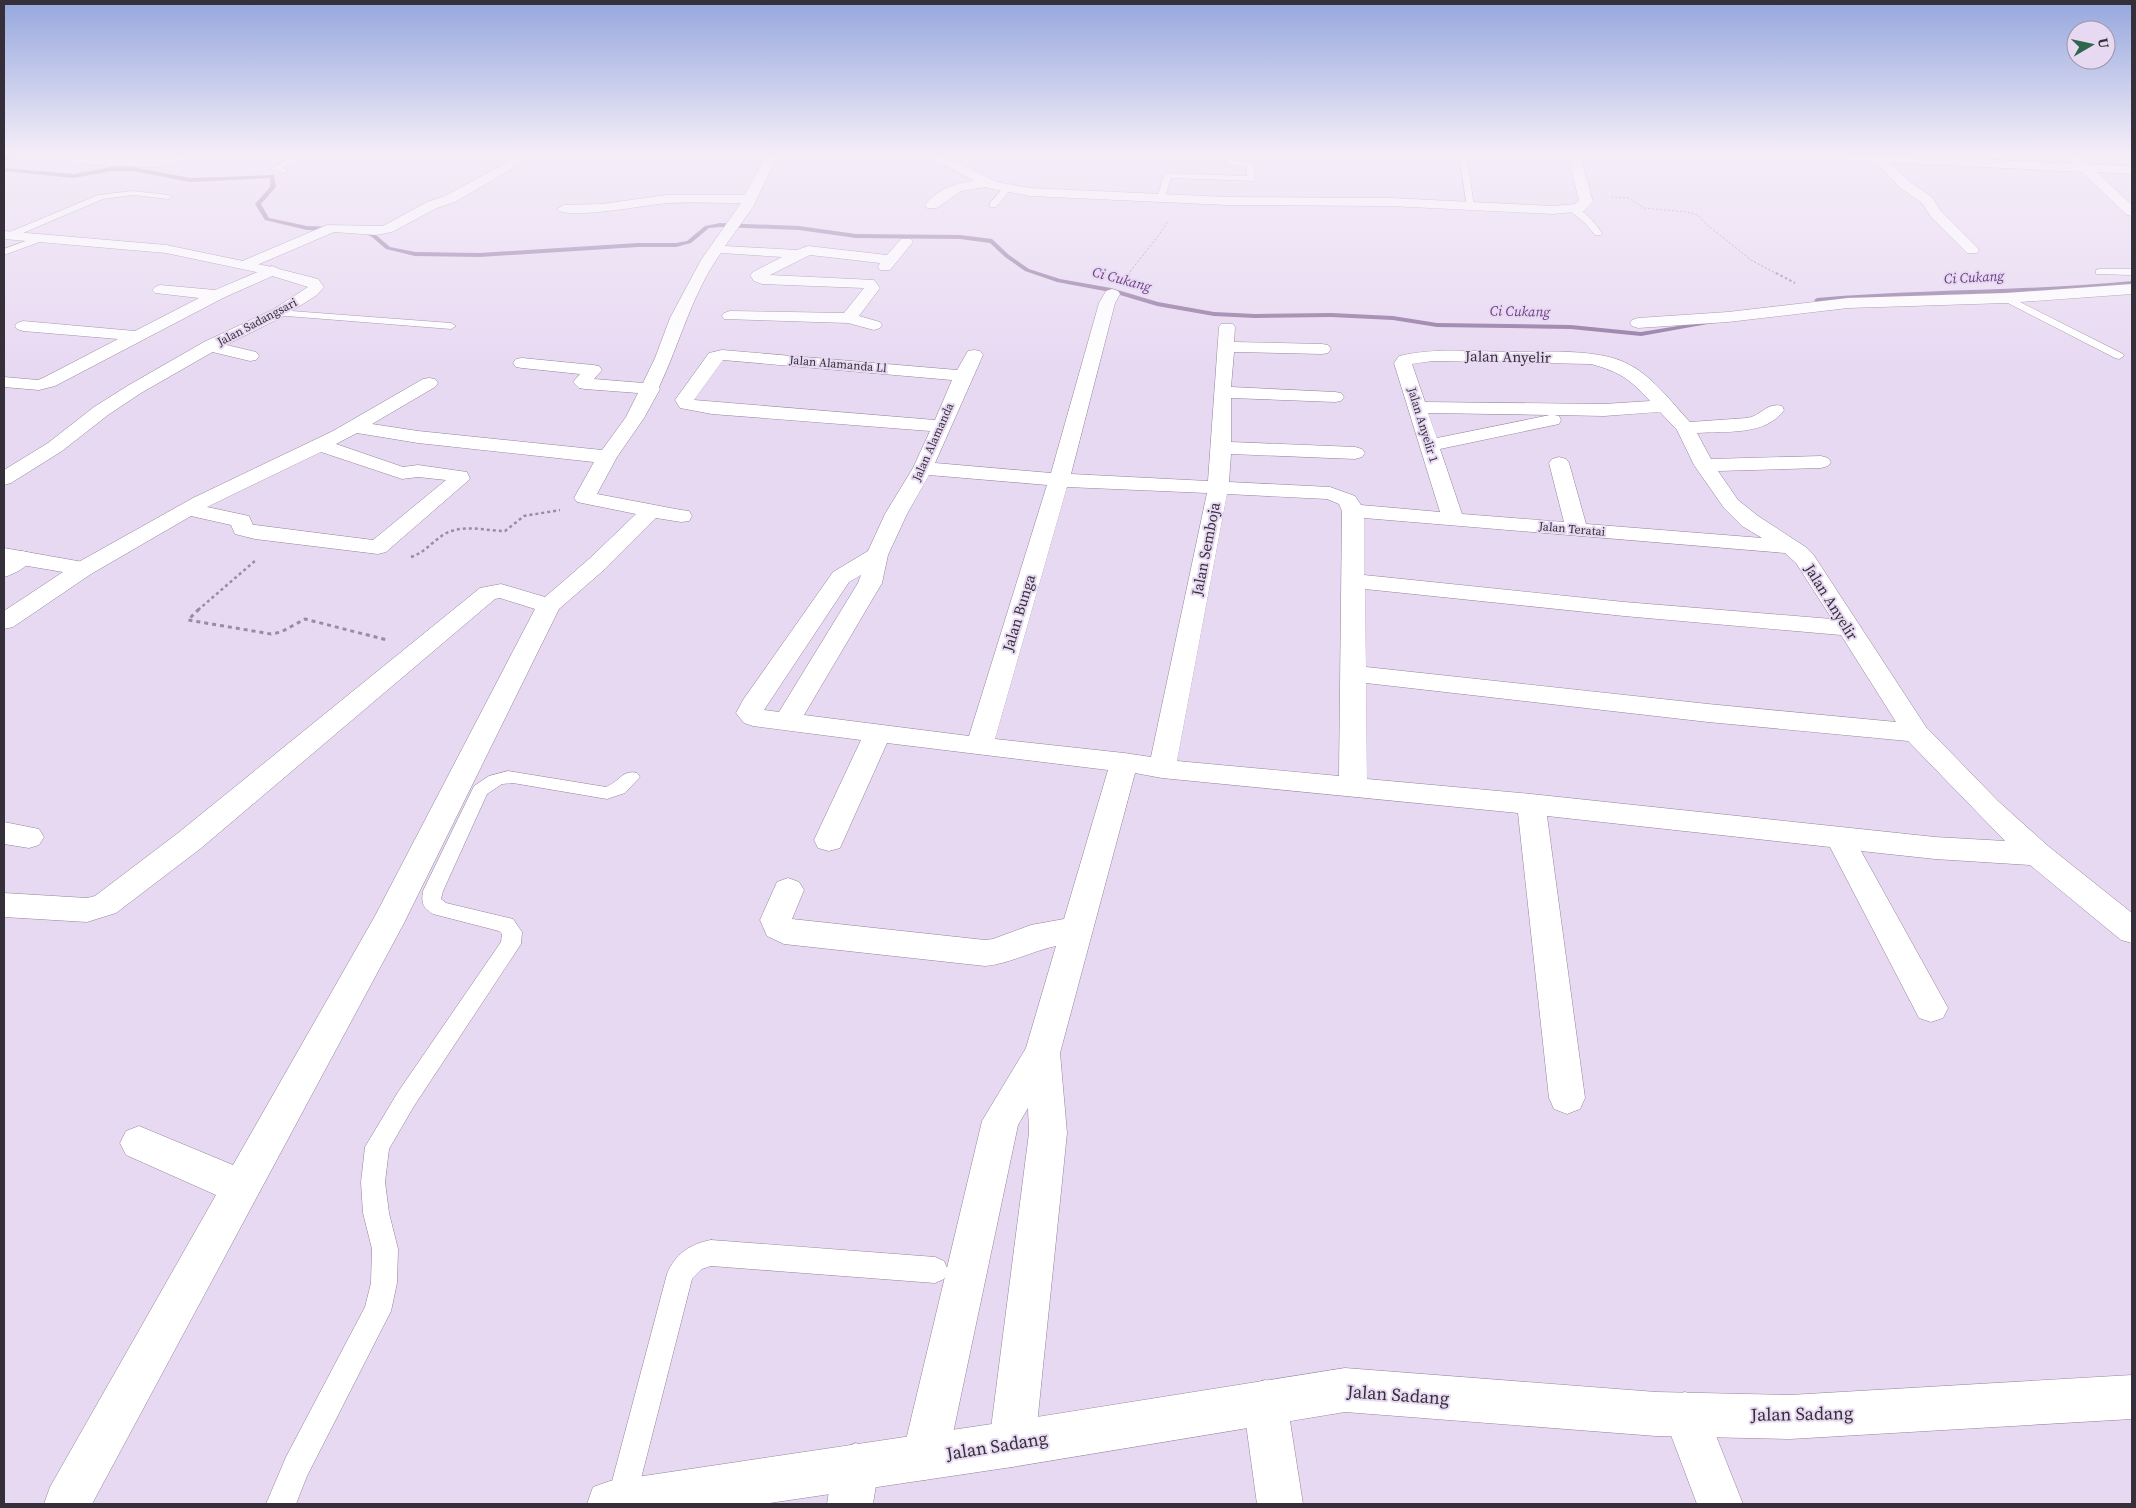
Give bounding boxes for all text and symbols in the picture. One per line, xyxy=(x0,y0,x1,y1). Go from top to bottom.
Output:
north arrow xyxy=(2066,20,2116,70)
text: U xyxy=(2093,36,2115,50)
water label: Ci Cukang xyxy=(1090,262,1155,297)
water label: Ci Cukang xyxy=(1943,265,2006,289)
street label: Jalan Sadangsari xyxy=(213,294,300,350)
water label: Ci Cukang xyxy=(1490,300,1552,322)
street label: Jalan Anyelir xyxy=(1464,345,1552,368)
street label: Jalan Alamanda Ll xyxy=(788,352,888,376)
street label: Jalan Anyelir 1 xyxy=(1404,385,1442,464)
street label: Jalan Alamanda xyxy=(908,399,958,485)
street label: Jalan Semboja xyxy=(1186,500,1225,598)
street label: Jalan Teratai xyxy=(1537,518,1606,540)
street label: Jalan Anyelir xyxy=(1799,559,1863,644)
street label: Jalan Bunga xyxy=(997,571,1040,655)
street label: Jalan Sadang xyxy=(1345,1378,1450,1411)
street label: Jalan Sadang xyxy=(1750,1400,1853,1427)
street label: Jalan Sadang xyxy=(943,1425,1049,1466)

